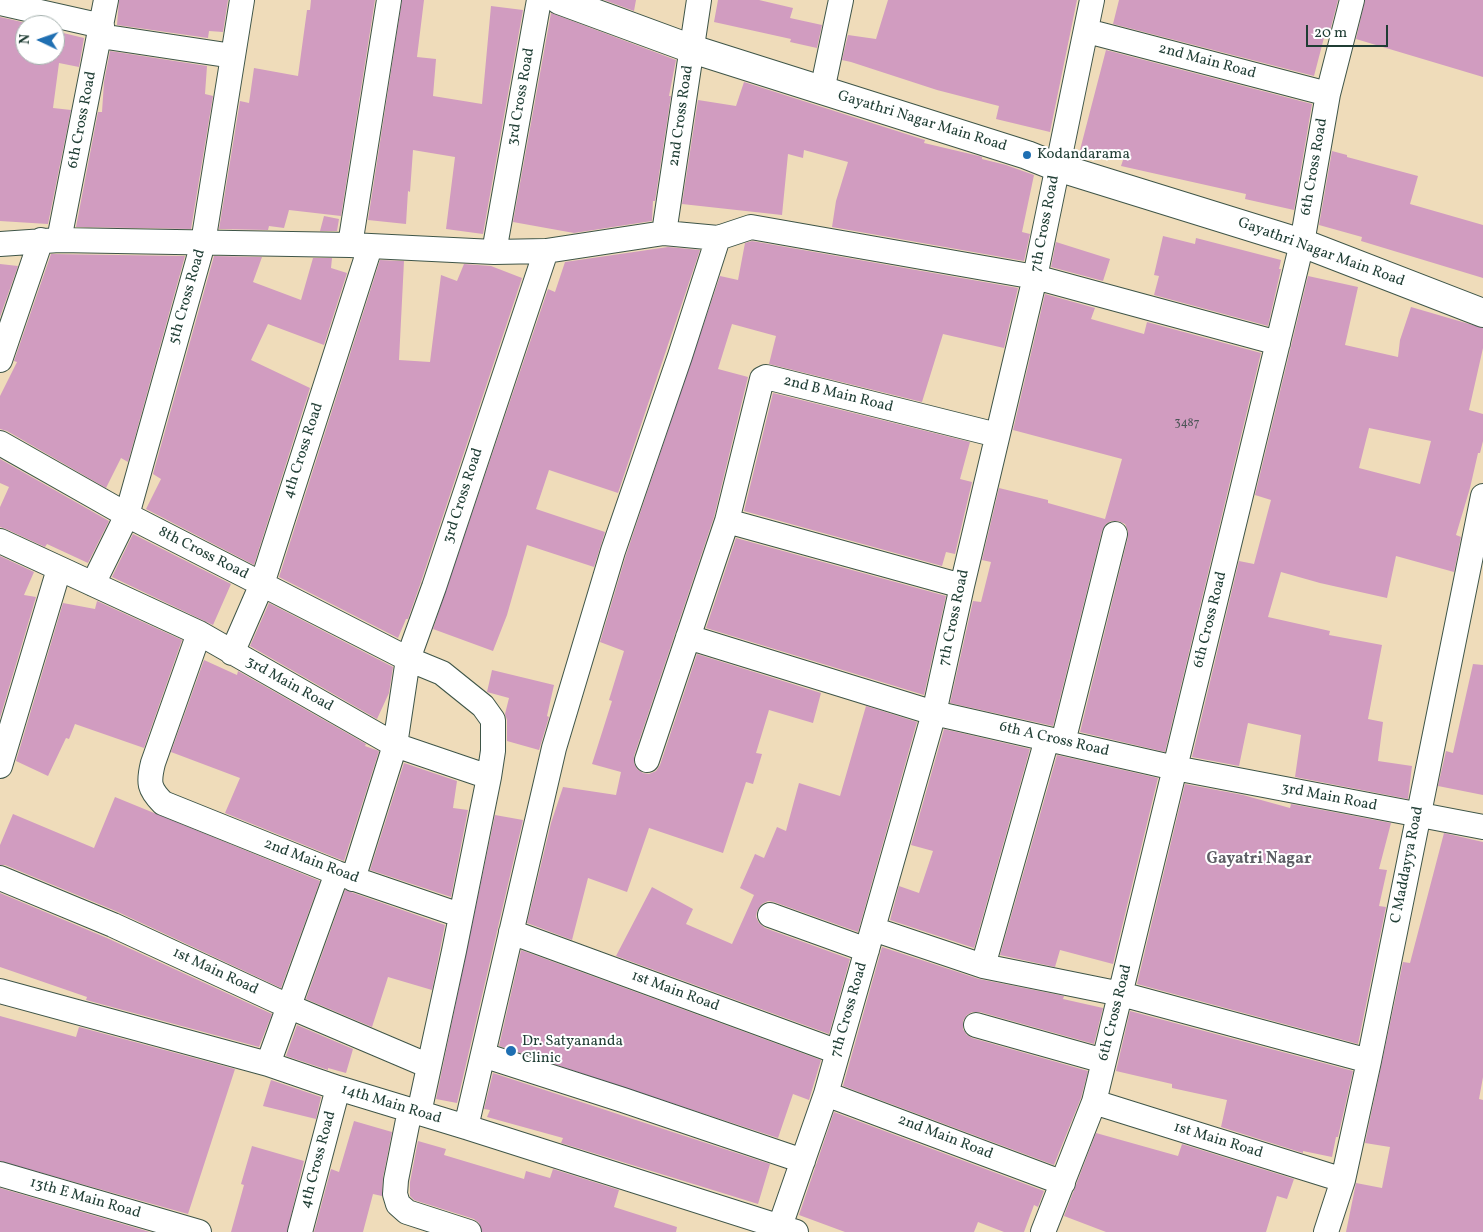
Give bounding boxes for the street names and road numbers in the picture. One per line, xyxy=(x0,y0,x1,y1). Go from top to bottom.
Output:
street label: 2nd Main Road xyxy=(1156,40,1258,84)
street label: 3rd Cross Road xyxy=(505,47,539,147)
street label: 2nd Cross Road xyxy=(666,64,698,168)
street label: 6th Cross Road xyxy=(65,70,101,170)
street label: Gayathri Nagar Main Road xyxy=(835,88,1009,156)
street label: 6th Cross Road xyxy=(1298,117,1332,217)
street label: 7th Cross Road xyxy=(1028,174,1064,274)
street label: Gayathri Nagar Main Road xyxy=(1235,214,1407,292)
street label: 5th Cross Road xyxy=(166,247,210,347)
street label: 2nd B Main Road xyxy=(781,373,895,417)
street label: 4th Cross Road xyxy=(280,401,328,501)
street label: 3rd Cross Road xyxy=(440,446,488,546)
street label: 8th Cross Road xyxy=(155,524,251,584)
street label: 7th Cross Road xyxy=(936,568,974,668)
street label: 6th Cross Road xyxy=(1190,570,1232,670)
street label: 3rd Main Road xyxy=(242,654,336,716)
street label: 6th A Cross Road xyxy=(997,719,1111,761)
street label: 3rd Main Road xyxy=(1280,780,1378,816)
street label: C Maddayya Road xyxy=(1388,805,1428,925)
street label: 2nd Main Road xyxy=(261,836,361,888)
street label: 1st Main Road xyxy=(169,944,261,1000)
street label: 7th Cross Road xyxy=(828,960,872,1060)
street label: 6th Cross Road xyxy=(1095,963,1137,1063)
street label: 1st Main Road xyxy=(629,968,721,1016)
street label: 14th Main Road xyxy=(339,1081,443,1129)
street label: 4th Cross Road xyxy=(297,1109,341,1211)
street label: 2nd Main Road xyxy=(895,1112,995,1164)
street label: 1st Main Road xyxy=(1171,1119,1265,1163)
street label: 13th E Main Road xyxy=(27,1175,143,1223)

